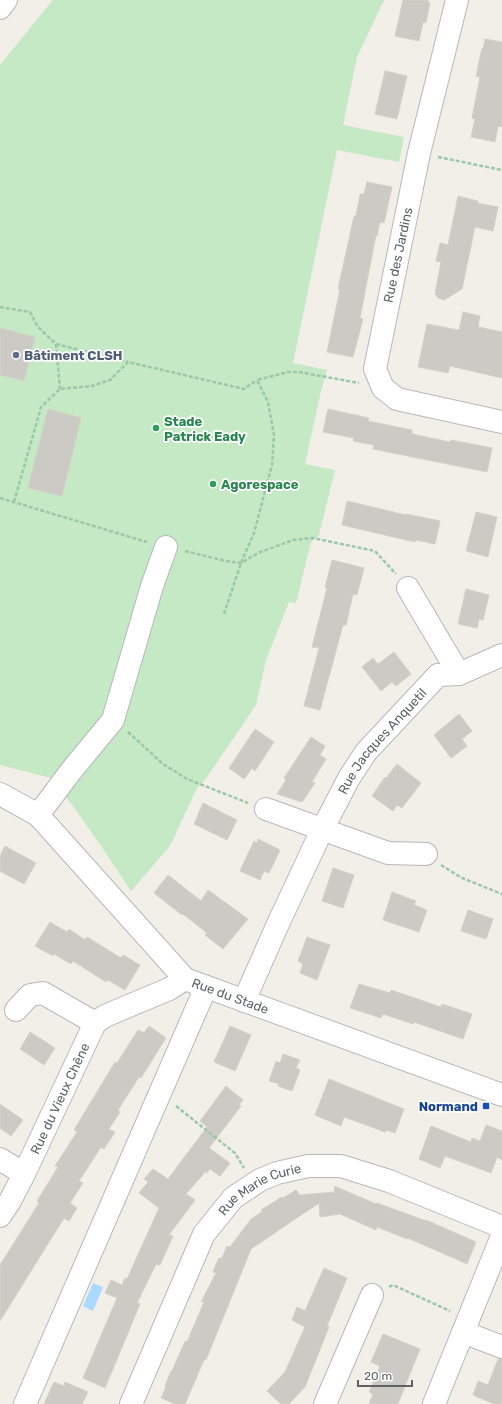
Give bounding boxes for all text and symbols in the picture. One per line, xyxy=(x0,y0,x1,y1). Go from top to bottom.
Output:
street label: Rue des Jardins xyxy=(381,206,416,304)
place label: Bâtiment CLSH xyxy=(24,348,123,363)
marker: Bâtiment CLSH xyxy=(11,350,21,360)
place label: Stade Patrick Eady xyxy=(164,414,246,444)
marker: Stade Patrick Eady xyxy=(151,423,161,433)
place label: Agorespace xyxy=(221,477,299,492)
marker: Agorespace xyxy=(208,479,218,489)
street label: Rue Jacques Anquetil xyxy=(335,685,429,796)
street label: Rue du Stade xyxy=(190,975,271,1017)
street label: Rue du Vieux Chêne xyxy=(27,1040,92,1156)
place label: Normand xyxy=(419,1099,478,1114)
marker: Normand xyxy=(481,1101,491,1111)
street label: Rue Marie Curie xyxy=(215,1160,302,1218)
scale bar xyxy=(358,1362,412,1388)
text: 20 m xyxy=(364,1369,392,1383)

